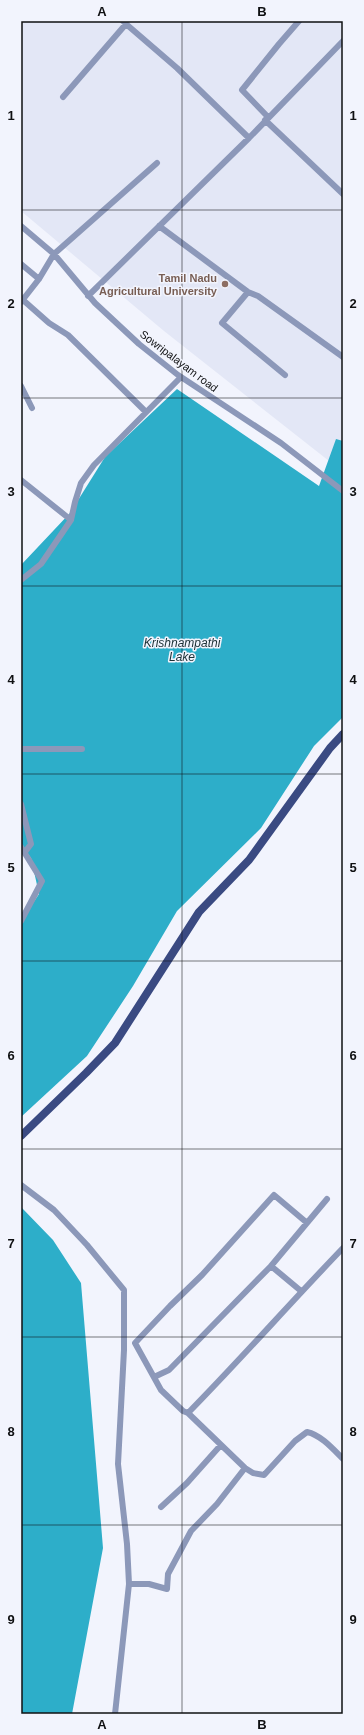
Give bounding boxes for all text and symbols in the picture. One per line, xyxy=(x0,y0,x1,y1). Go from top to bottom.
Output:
text: A xyxy=(97,4,107,19)
text: B xyxy=(257,4,267,19)
text: 1 xyxy=(7,108,15,123)
text: 1 xyxy=(349,108,357,123)
place label: Tamil Nadu Agricultural University xyxy=(99,272,218,297)
marker: Tamil Nadu Agricultural University xyxy=(220,279,230,289)
text: 2 xyxy=(7,296,15,311)
text: 2 xyxy=(349,296,357,311)
street label: Sowripalayam road xyxy=(138,328,220,394)
text: 3 xyxy=(7,484,15,499)
text: 3 xyxy=(349,484,357,499)
water label: Krishnampathi Lake xyxy=(144,636,221,664)
text: 4 xyxy=(7,672,15,687)
text: 4 xyxy=(349,672,357,687)
text: 5 xyxy=(7,860,15,875)
text: 5 xyxy=(349,860,357,875)
text: 6 xyxy=(7,1048,15,1063)
text: 6 xyxy=(349,1048,357,1063)
text: 7 xyxy=(7,1236,15,1251)
text: 7 xyxy=(349,1236,357,1251)
text: 8 xyxy=(7,1424,15,1439)
text: 8 xyxy=(349,1424,357,1439)
text: 9 xyxy=(7,1612,15,1627)
text: 9 xyxy=(349,1612,357,1627)
text: A xyxy=(97,1717,107,1732)
text: B xyxy=(257,1717,267,1732)

